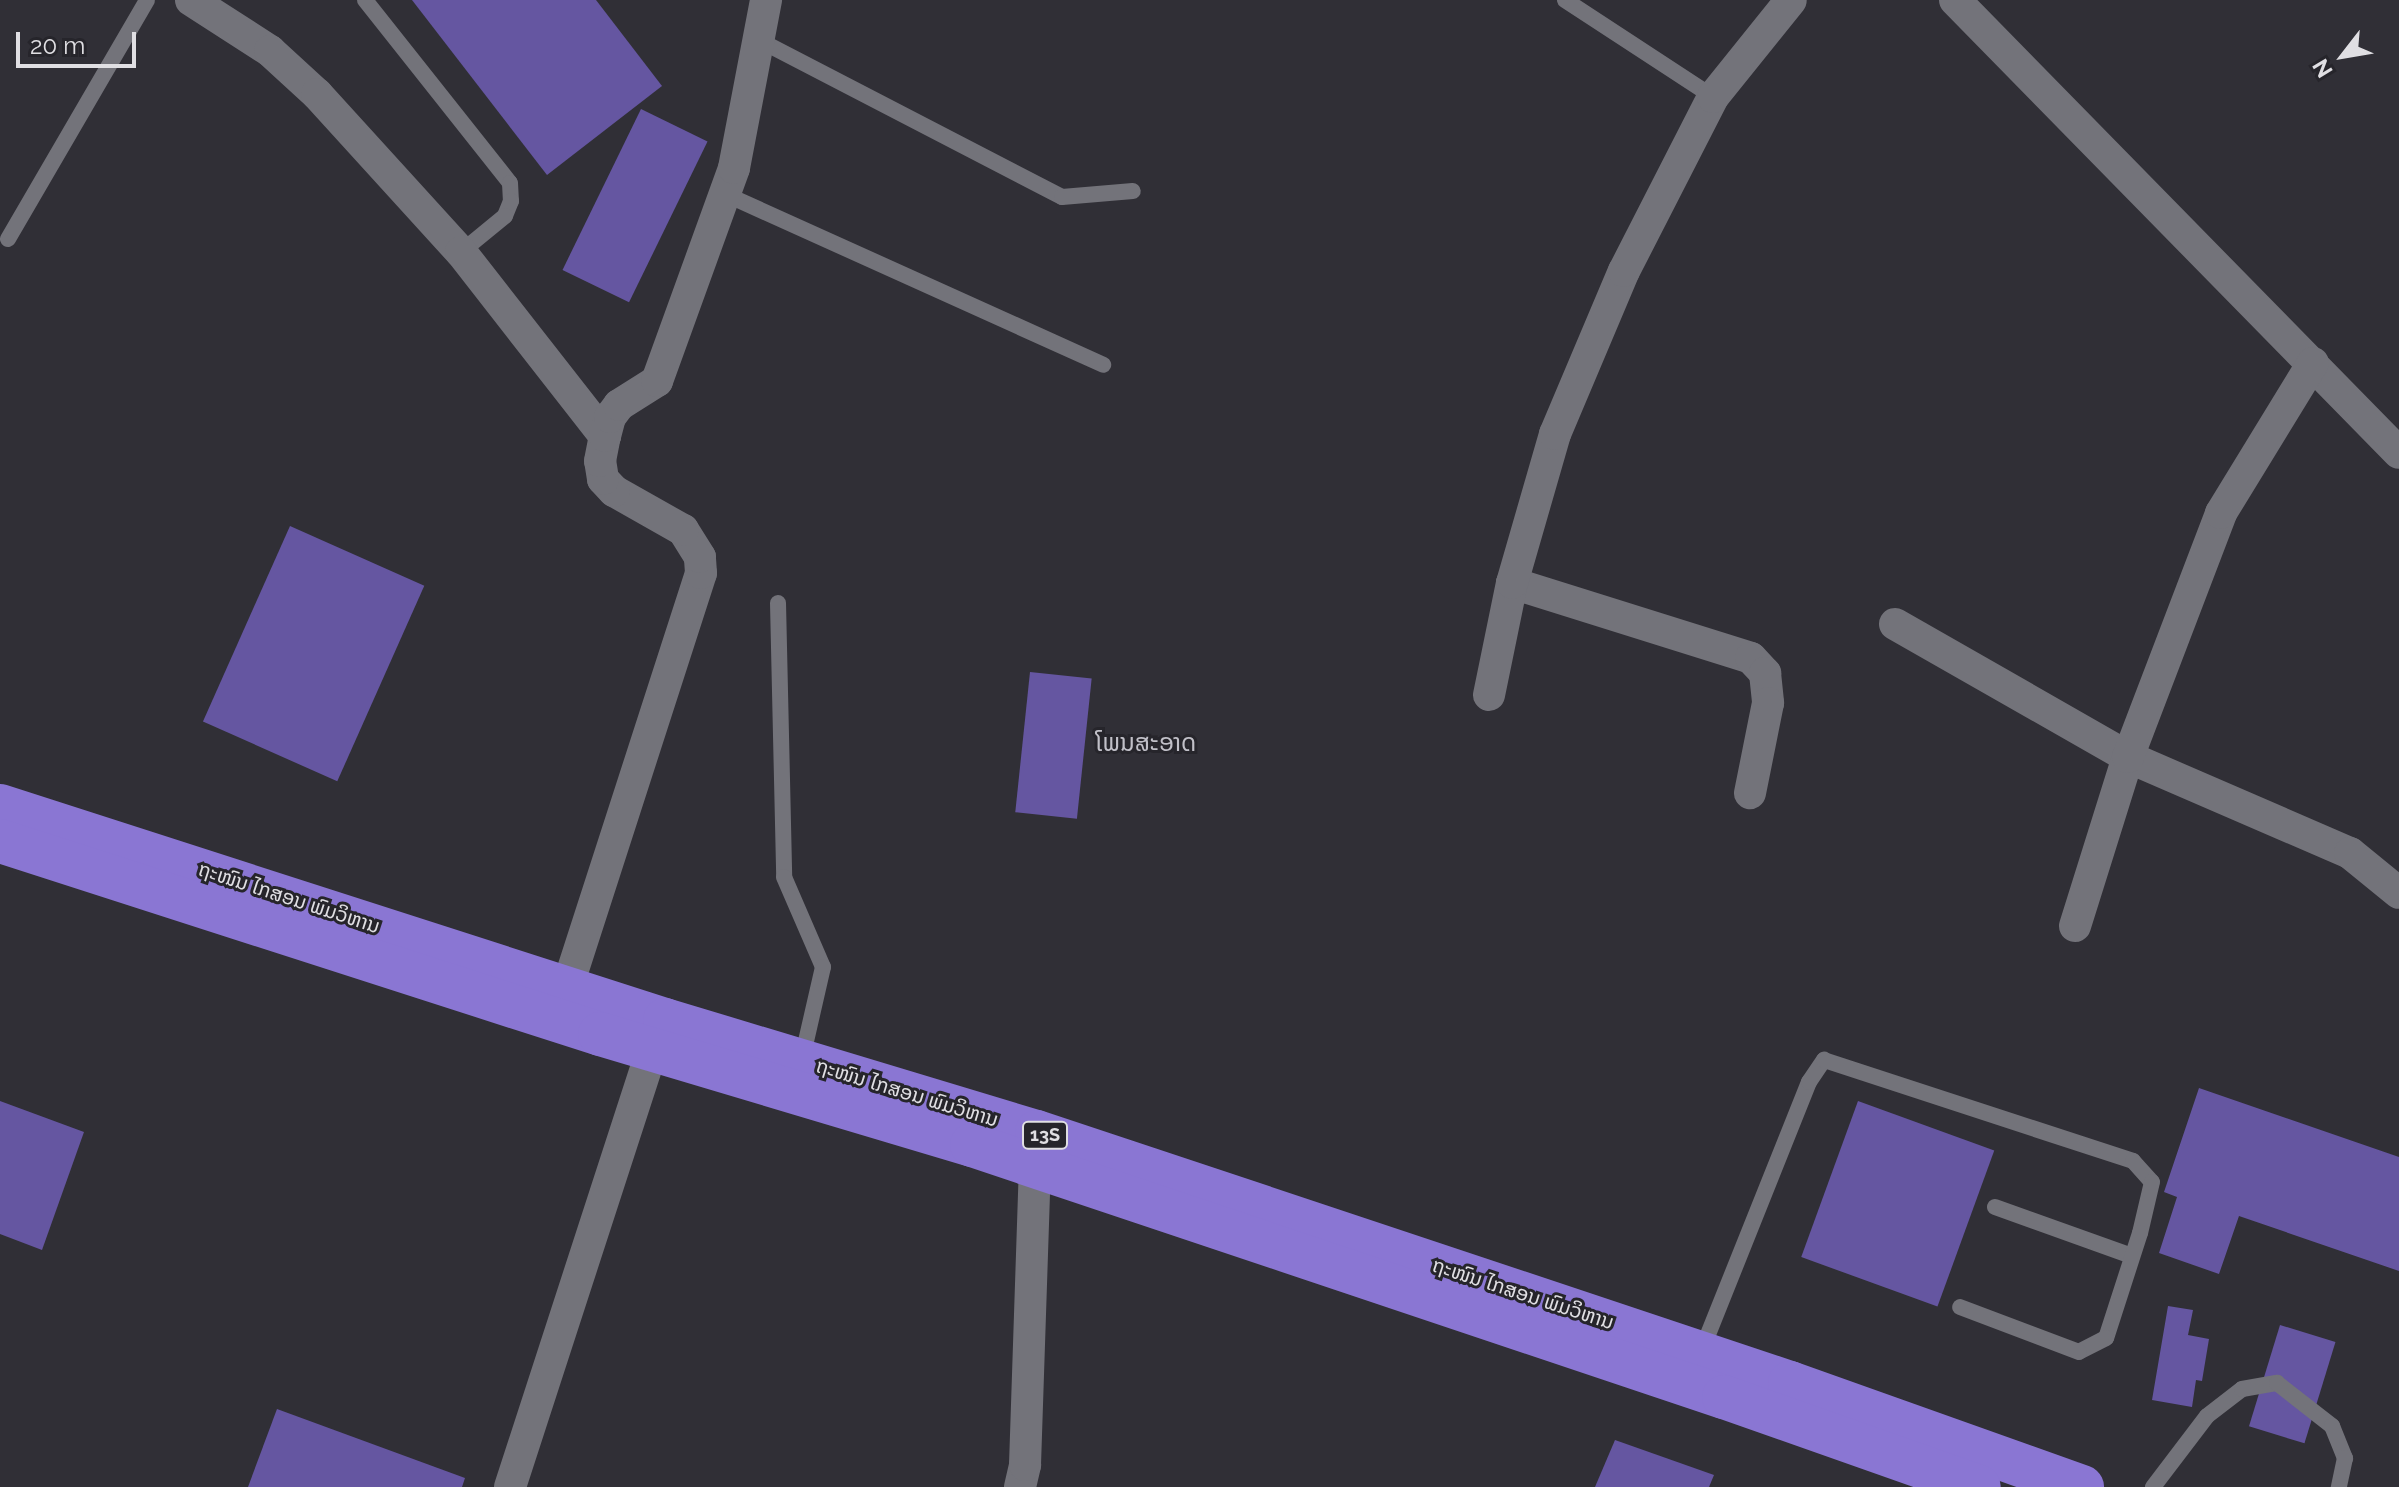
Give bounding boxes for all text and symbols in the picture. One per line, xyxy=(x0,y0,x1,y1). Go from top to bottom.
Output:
scale bar xyxy=(20,16,140,66)
north arrow xyxy=(2303,16,2383,96)
text: 20 m xyxy=(30,31,85,60)
text: N xyxy=(2307,54,2338,82)
district label: ໂພນສະອາດ xyxy=(1096,729,1196,757)
street label: ຖະໜົນ ໄກສອນ ພົມວິຫານ xyxy=(195,857,383,939)
street label: ຖະໜົນ ໄກສອນ ພົມວິຫານ xyxy=(813,1054,1001,1132)
road number: 13S xyxy=(1021,1121,1069,1149)
street label: ຖະໜົນ ໄກສອນ ພົມວິຫານ xyxy=(1429,1253,1617,1335)

